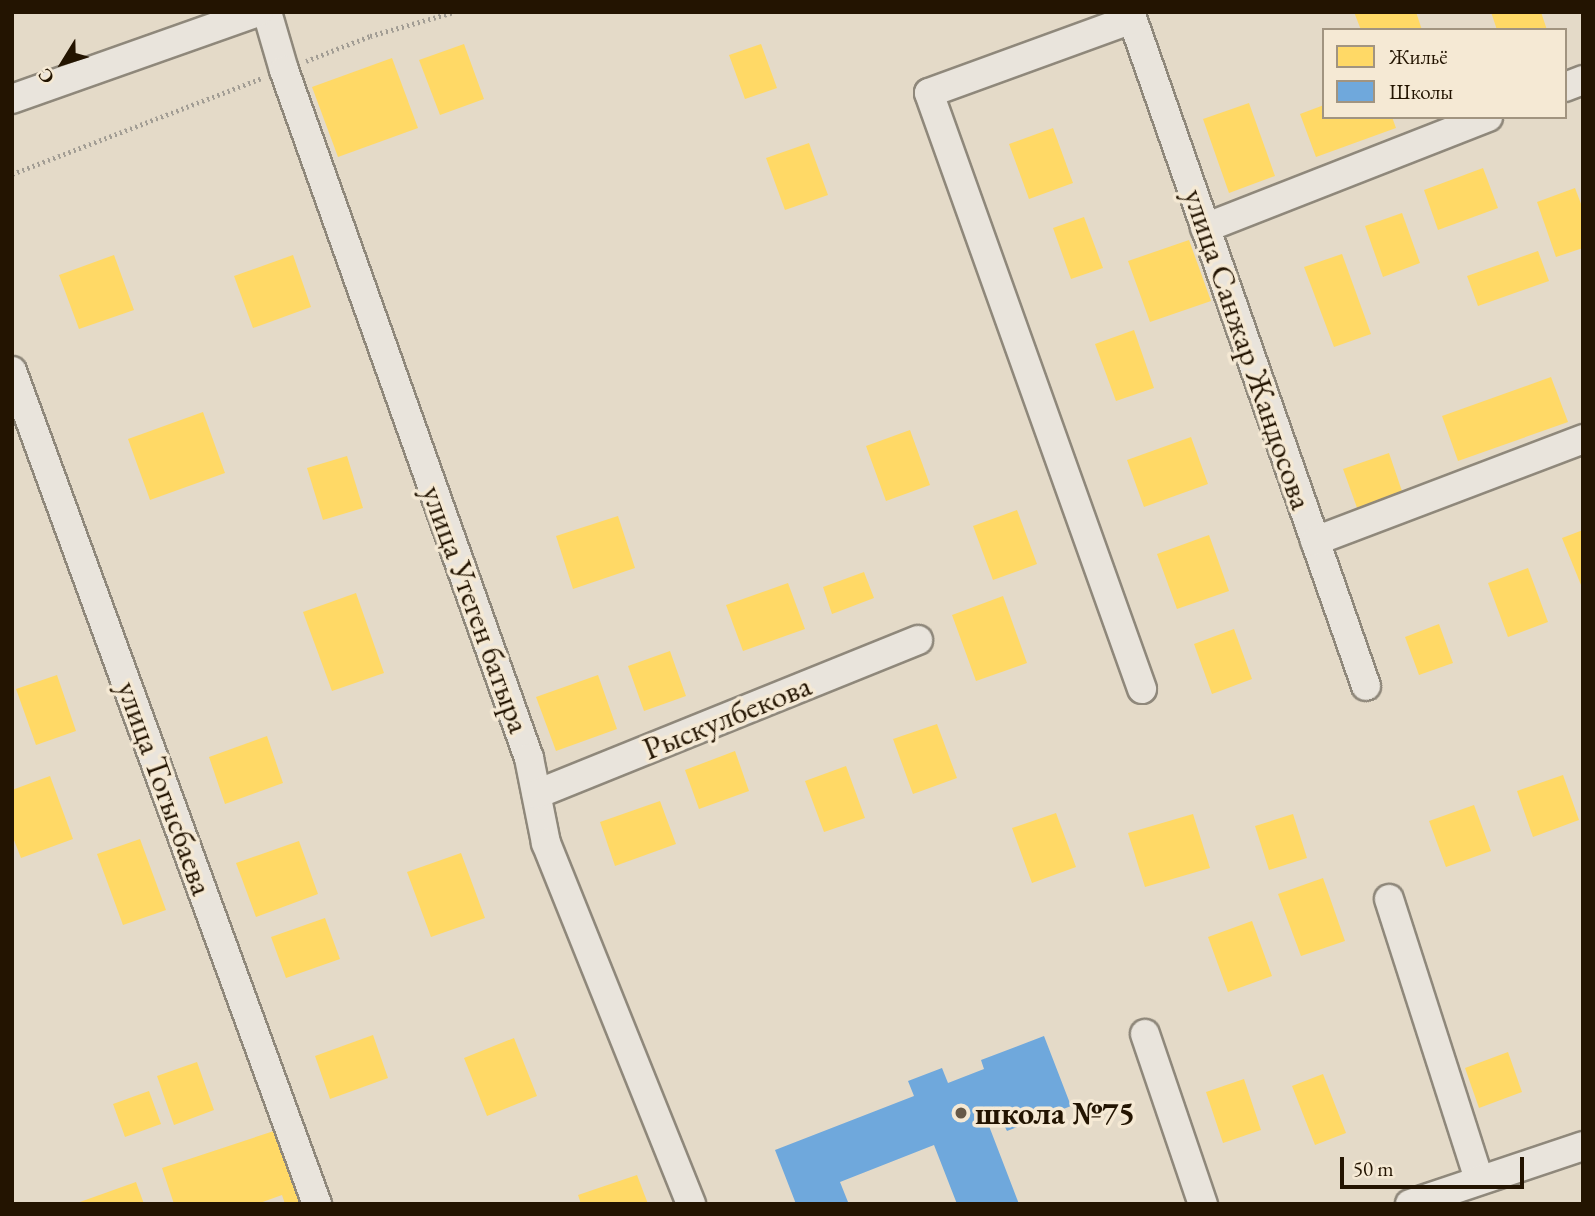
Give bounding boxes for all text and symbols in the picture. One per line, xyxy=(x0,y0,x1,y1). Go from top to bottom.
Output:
north arrow xyxy=(28,28,98,98)
legend xyxy=(1322,28,1567,119)
text: Жильё xyxy=(1389,43,1448,70)
text: С xyxy=(32,63,60,89)
text: Школы xyxy=(1389,78,1453,105)
street label: улица Санжар Жандосова xyxy=(1175,184,1321,514)
street label: улица Утеген батыра xyxy=(413,480,539,738)
street label: Рыскулбекова xyxy=(637,666,817,768)
street label: улица Тогысбаева xyxy=(108,676,222,900)
place label: школа №75 xyxy=(975,1094,1135,1132)
marker: школа №75 xyxy=(953,1105,969,1121)
scale bar xyxy=(1343,1142,1527,1186)
text: 50 m xyxy=(1353,1155,1394,1182)

